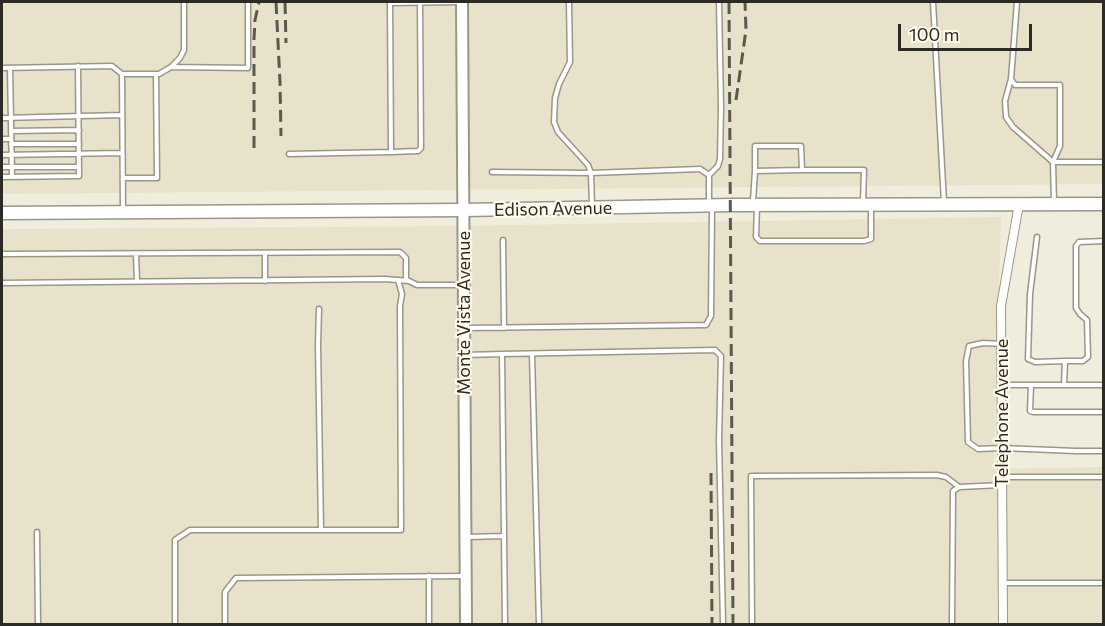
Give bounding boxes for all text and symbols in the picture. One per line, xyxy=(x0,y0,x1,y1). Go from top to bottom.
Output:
scale bar xyxy=(901,12,1034,50)
text: 100 m xyxy=(909,23,959,45)
street label: Edison Avenue xyxy=(494,197,612,221)
street label: Monte Vista Avenue xyxy=(453,231,475,395)
street label: Telephone Avenue xyxy=(991,339,1013,487)

